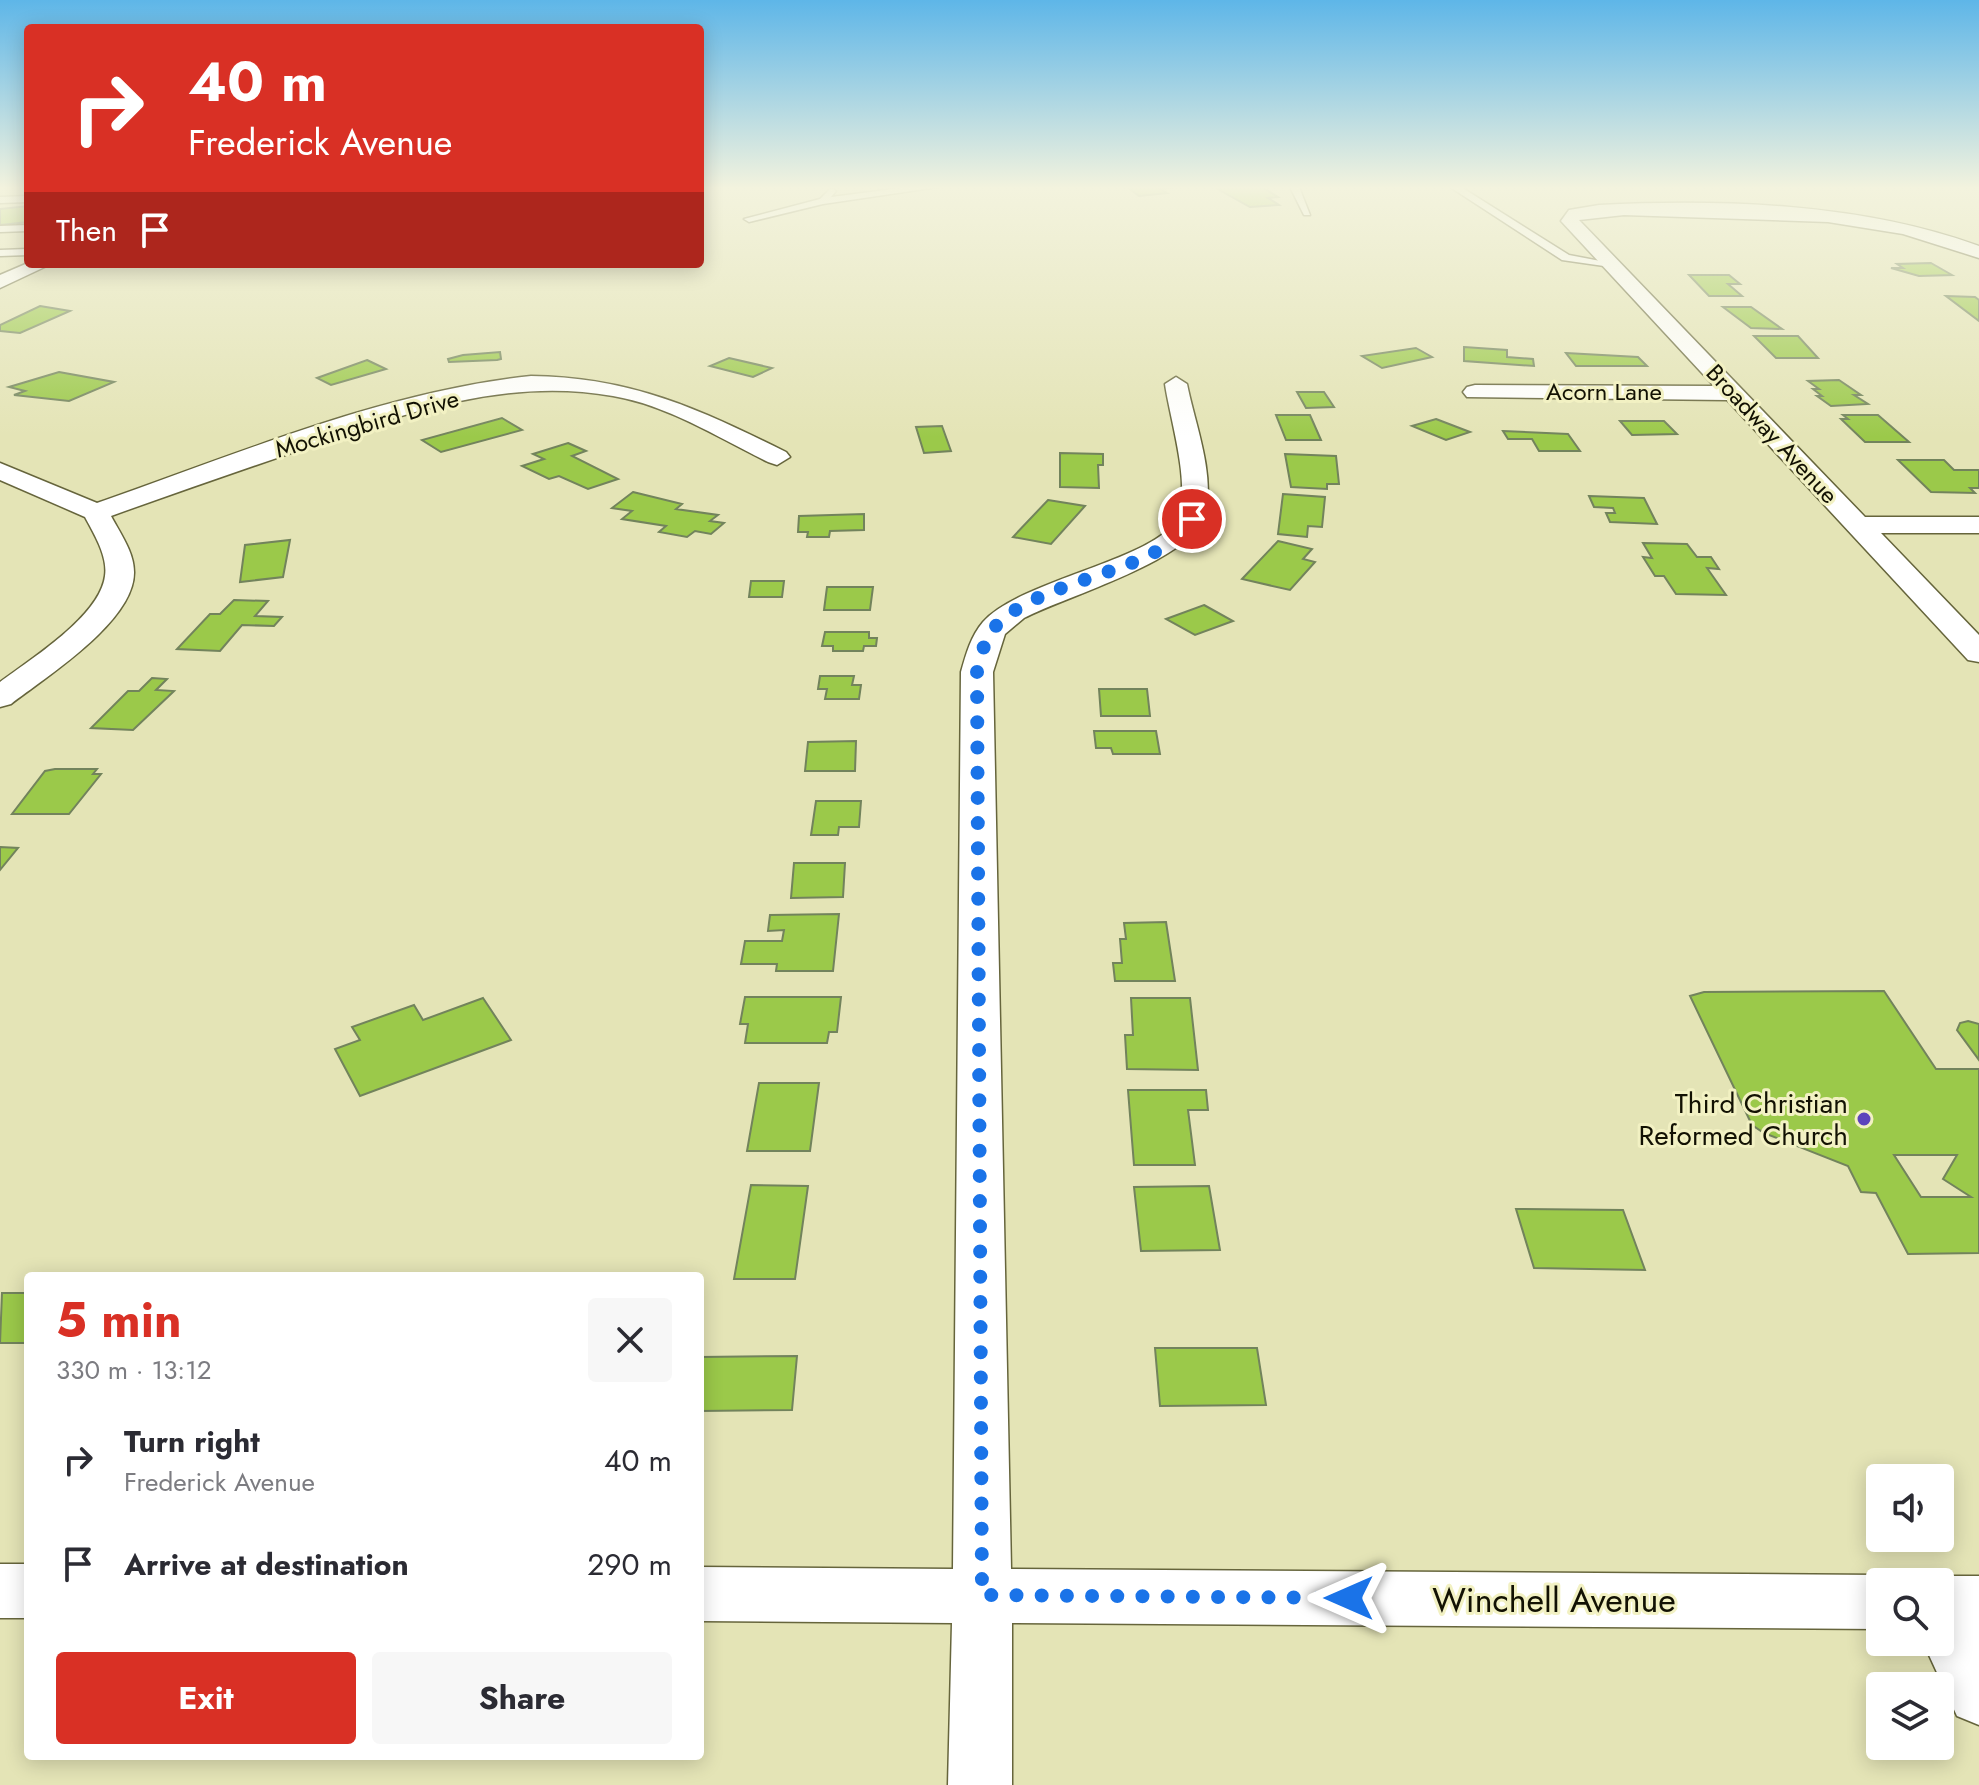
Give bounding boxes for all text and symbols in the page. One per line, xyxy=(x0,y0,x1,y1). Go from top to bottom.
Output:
text: 40 m xyxy=(188,41,327,122)
icon: right xyxy=(56,56,160,160)
text: Frederick Avenue xyxy=(188,116,452,168)
icon: arrive xyxy=(133,208,177,252)
text: Then xyxy=(56,209,117,252)
street label: Broadway Avenue xyxy=(1698,356,1846,511)
street label: Acorn Lane xyxy=(1546,374,1662,409)
street label: Mockingbird Drive xyxy=(271,381,463,466)
pin xyxy=(1158,485,1226,553)
icon: arrive xyxy=(1170,497,1214,541)
place label: Third Christian Reformed Church xyxy=(1639,1083,1848,1156)
marker: Third Christian Reformed Church xyxy=(1855,1110,1873,1128)
text: 5 min xyxy=(56,1286,182,1355)
button: close xyxy=(588,1298,672,1382)
text: 330 m · 13:12 xyxy=(56,1351,212,1389)
text: Turn right xyxy=(124,1420,260,1463)
icon: right xyxy=(56,1438,100,1482)
text: 40 m xyxy=(604,1439,672,1482)
text: Frederick Avenue xyxy=(124,1463,315,1501)
map controls xyxy=(1866,1464,1954,1760)
button: sound xyxy=(1866,1464,1954,1552)
icon: arrive xyxy=(56,1542,100,1586)
text: Arrive at destination xyxy=(124,1543,409,1586)
text: 290 m xyxy=(587,1543,672,1586)
position arrow xyxy=(1307,1556,1391,1640)
button: search xyxy=(1866,1568,1954,1656)
street label: Winchell Avenue xyxy=(1432,1576,1676,1625)
button: Exit xyxy=(56,1652,356,1744)
button: Share xyxy=(372,1652,672,1744)
button: layers xyxy=(1866,1672,1954,1760)

